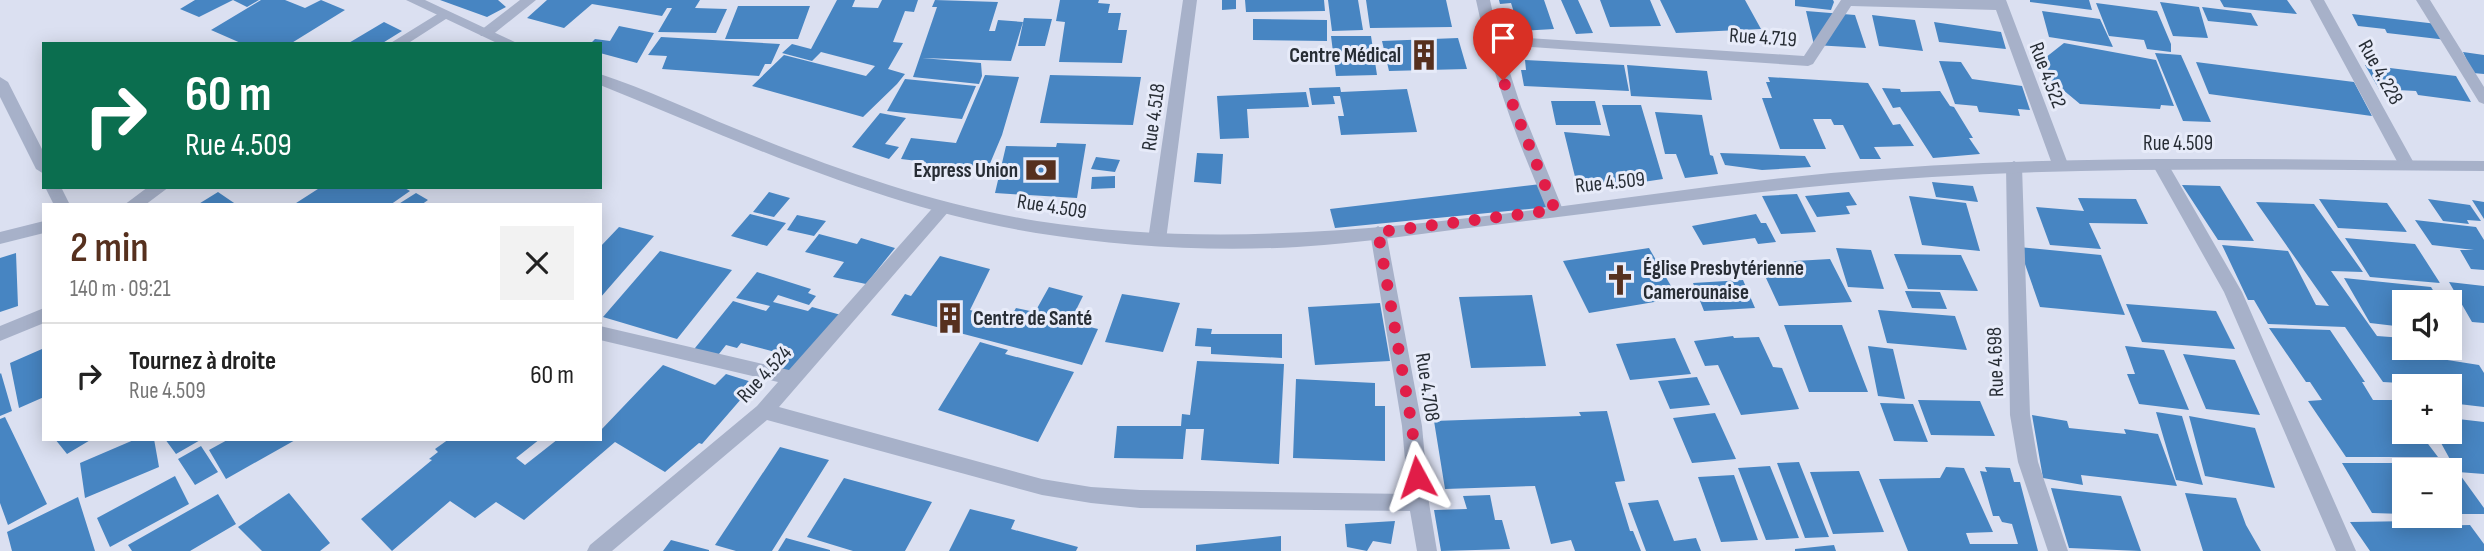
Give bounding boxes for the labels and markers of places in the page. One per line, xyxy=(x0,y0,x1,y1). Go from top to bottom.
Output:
pin xyxy=(1473,8,1533,80)
building icon: Centre Médical xyxy=(1407,38,1441,72)
place label: Centre Médical xyxy=(1289,43,1401,68)
bank icon: Express Union xyxy=(1024,153,1058,187)
place label: Express Union xyxy=(914,158,1018,183)
place label: Église Presbytérienne Camerounaise xyxy=(1643,256,1804,305)
church icon: Église Presbytérienne Camerounaise xyxy=(1603,263,1637,297)
building icon: Centre de Santé xyxy=(933,301,967,335)
place label: Centre de Santé xyxy=(973,306,1092,331)

